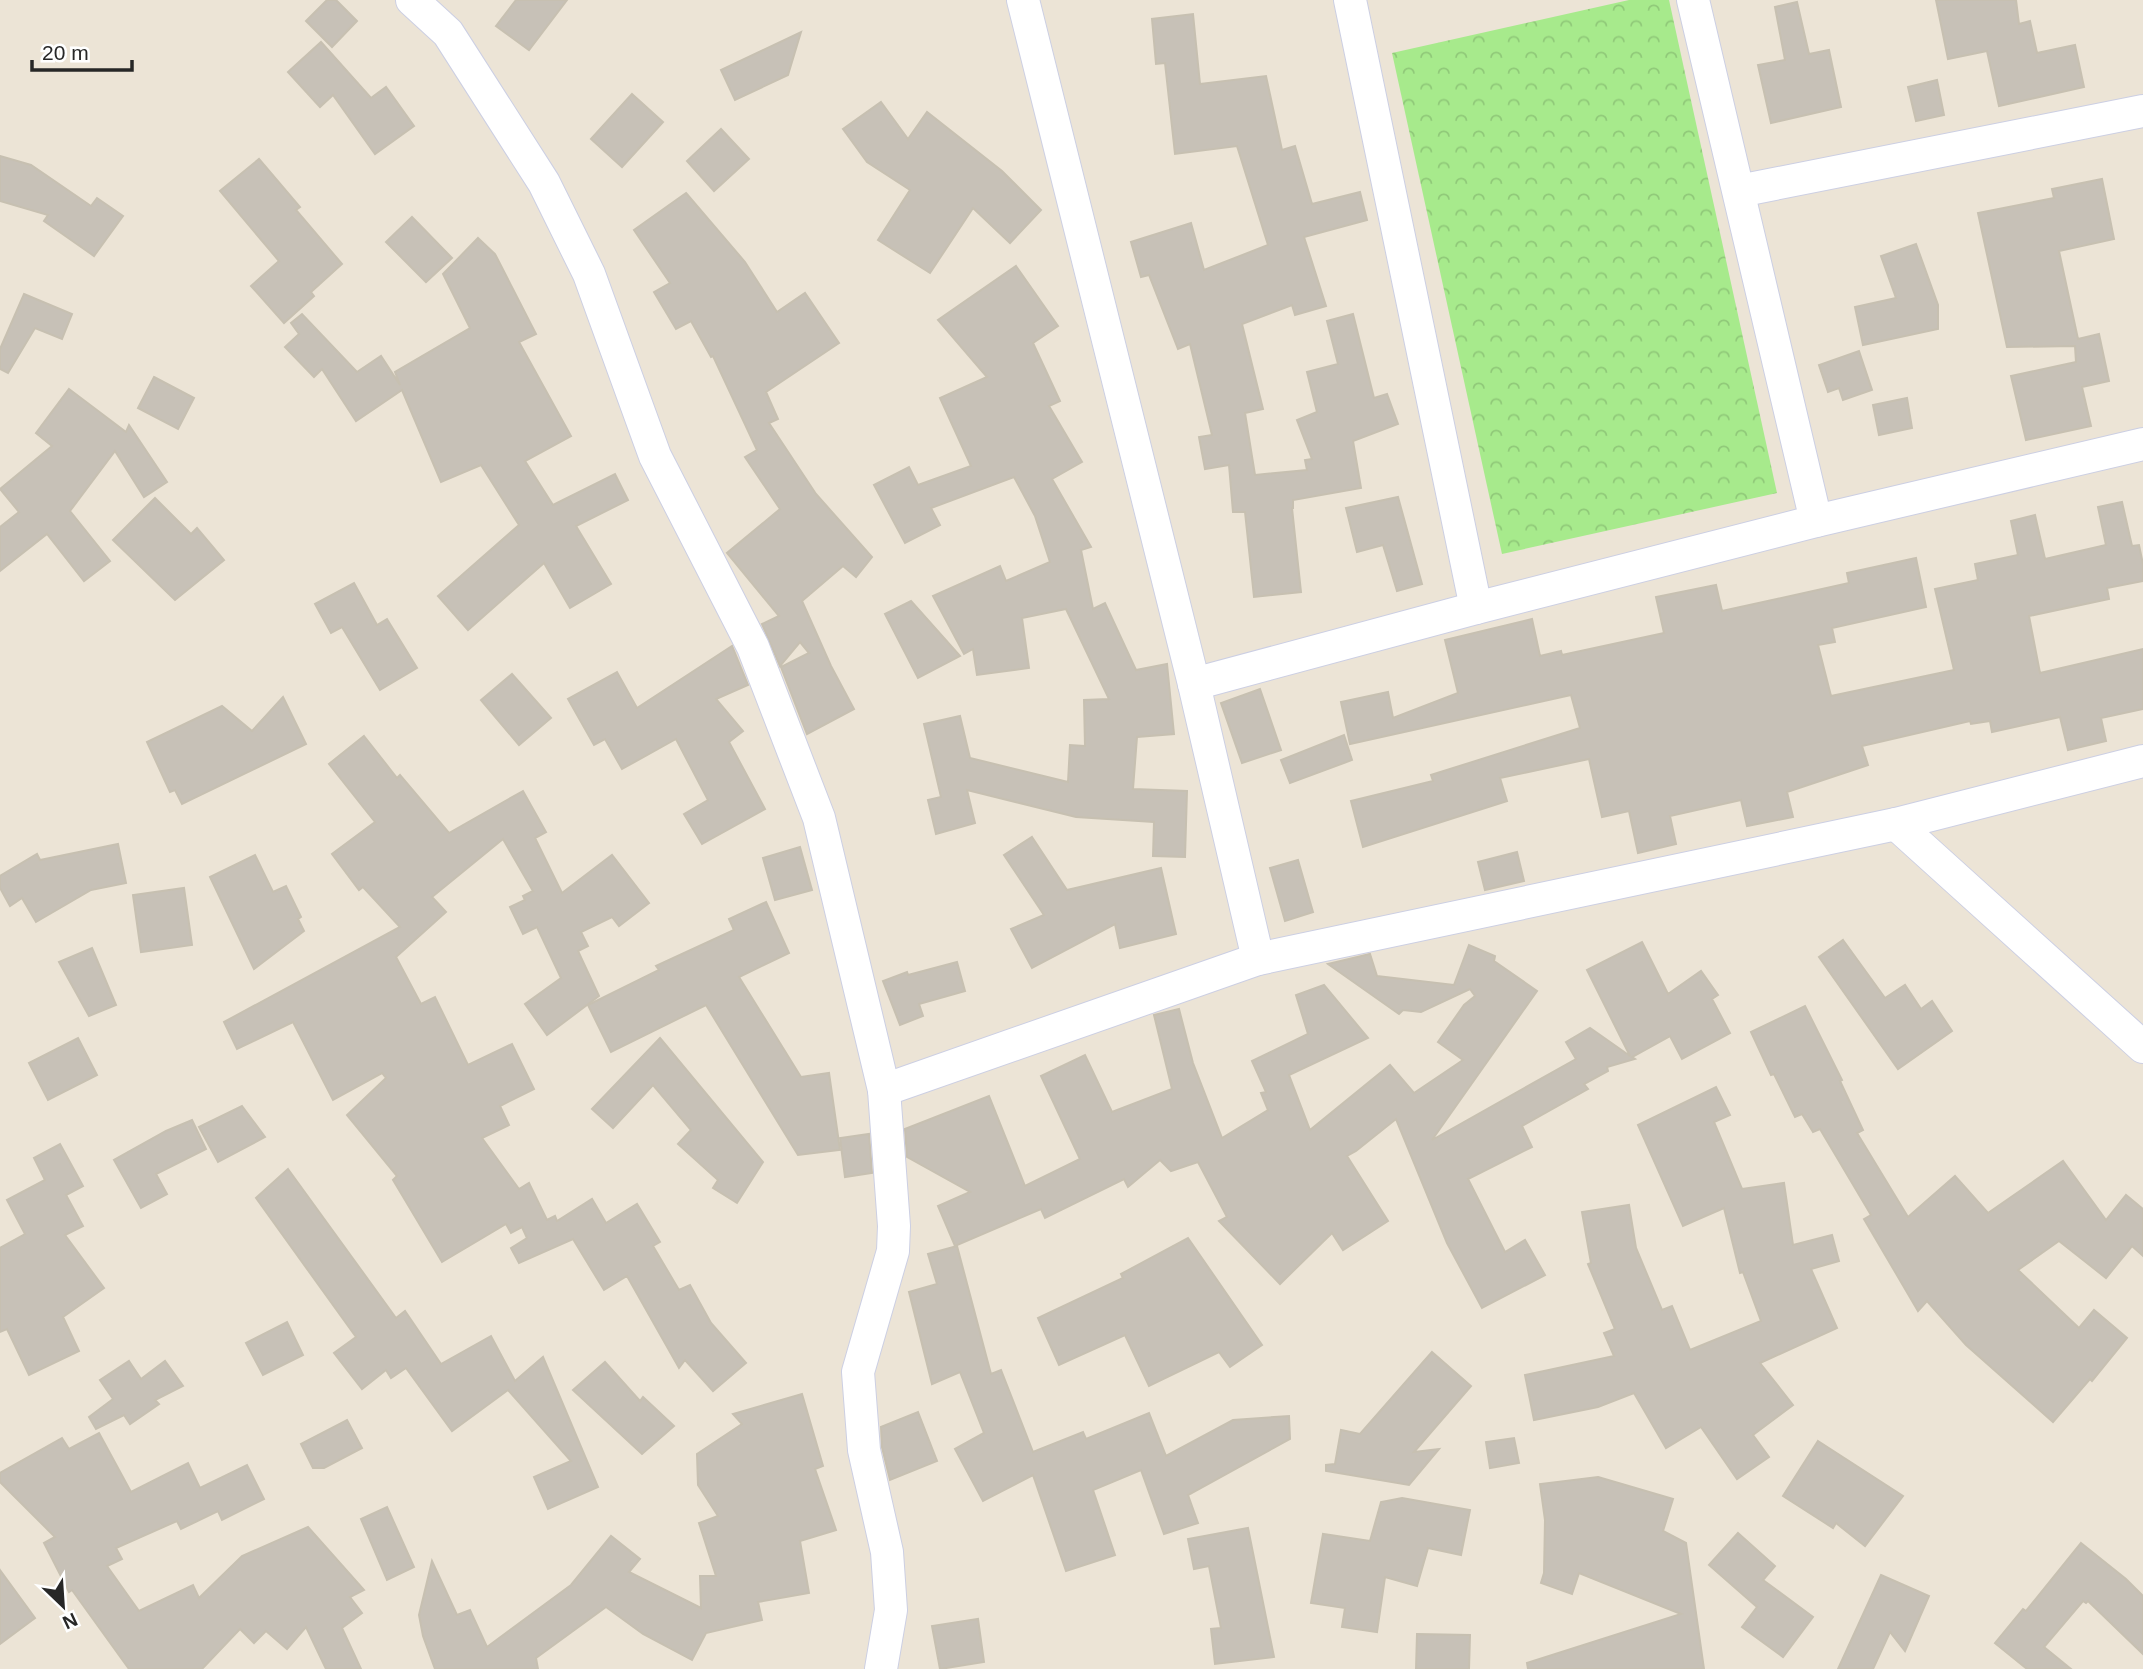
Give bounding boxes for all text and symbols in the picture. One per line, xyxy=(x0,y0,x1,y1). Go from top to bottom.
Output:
scale bar xyxy=(32,28,131,72)
text: 20 m xyxy=(42,41,89,64)
north arrow xyxy=(28,1571,98,1641)
text: N xyxy=(59,1609,81,1633)

